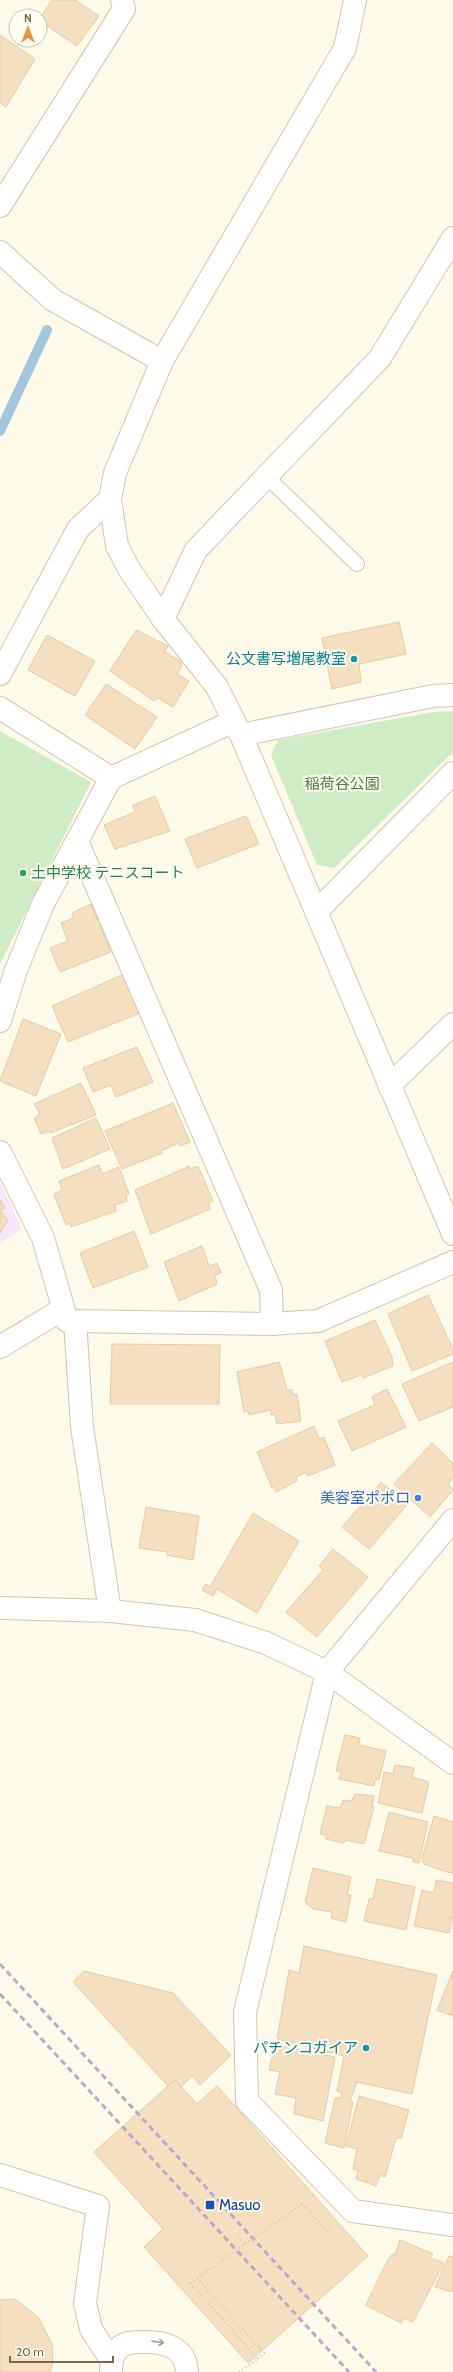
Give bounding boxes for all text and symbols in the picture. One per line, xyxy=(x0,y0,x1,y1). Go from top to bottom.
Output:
north arrow xyxy=(8,8,48,48)
text: N xyxy=(24,11,32,25)
place label: 公文書写増尾教室 xyxy=(226,650,346,668)
marker: 公文書写増尾教室 xyxy=(349,654,359,664)
park label: 稲荷谷公園 xyxy=(304,775,380,793)
place label: 土中学校 テニスコート xyxy=(31,864,184,882)
marker: 土中学校 テニスコート xyxy=(18,868,28,878)
place label: 美容室ポポロ xyxy=(320,1489,410,1507)
marker: 美容室ポポロ xyxy=(413,1493,423,1503)
place label: パチンコガイア xyxy=(253,2039,358,2057)
marker: パチンコガイア xyxy=(361,2043,371,2053)
place label: Masuo xyxy=(219,2196,261,2214)
marker: Masuo xyxy=(204,2199,216,2211)
scale bar xyxy=(10,2338,113,2364)
one-way arrow xyxy=(151,2338,164,2346)
text: 20 m xyxy=(16,2344,44,2359)

